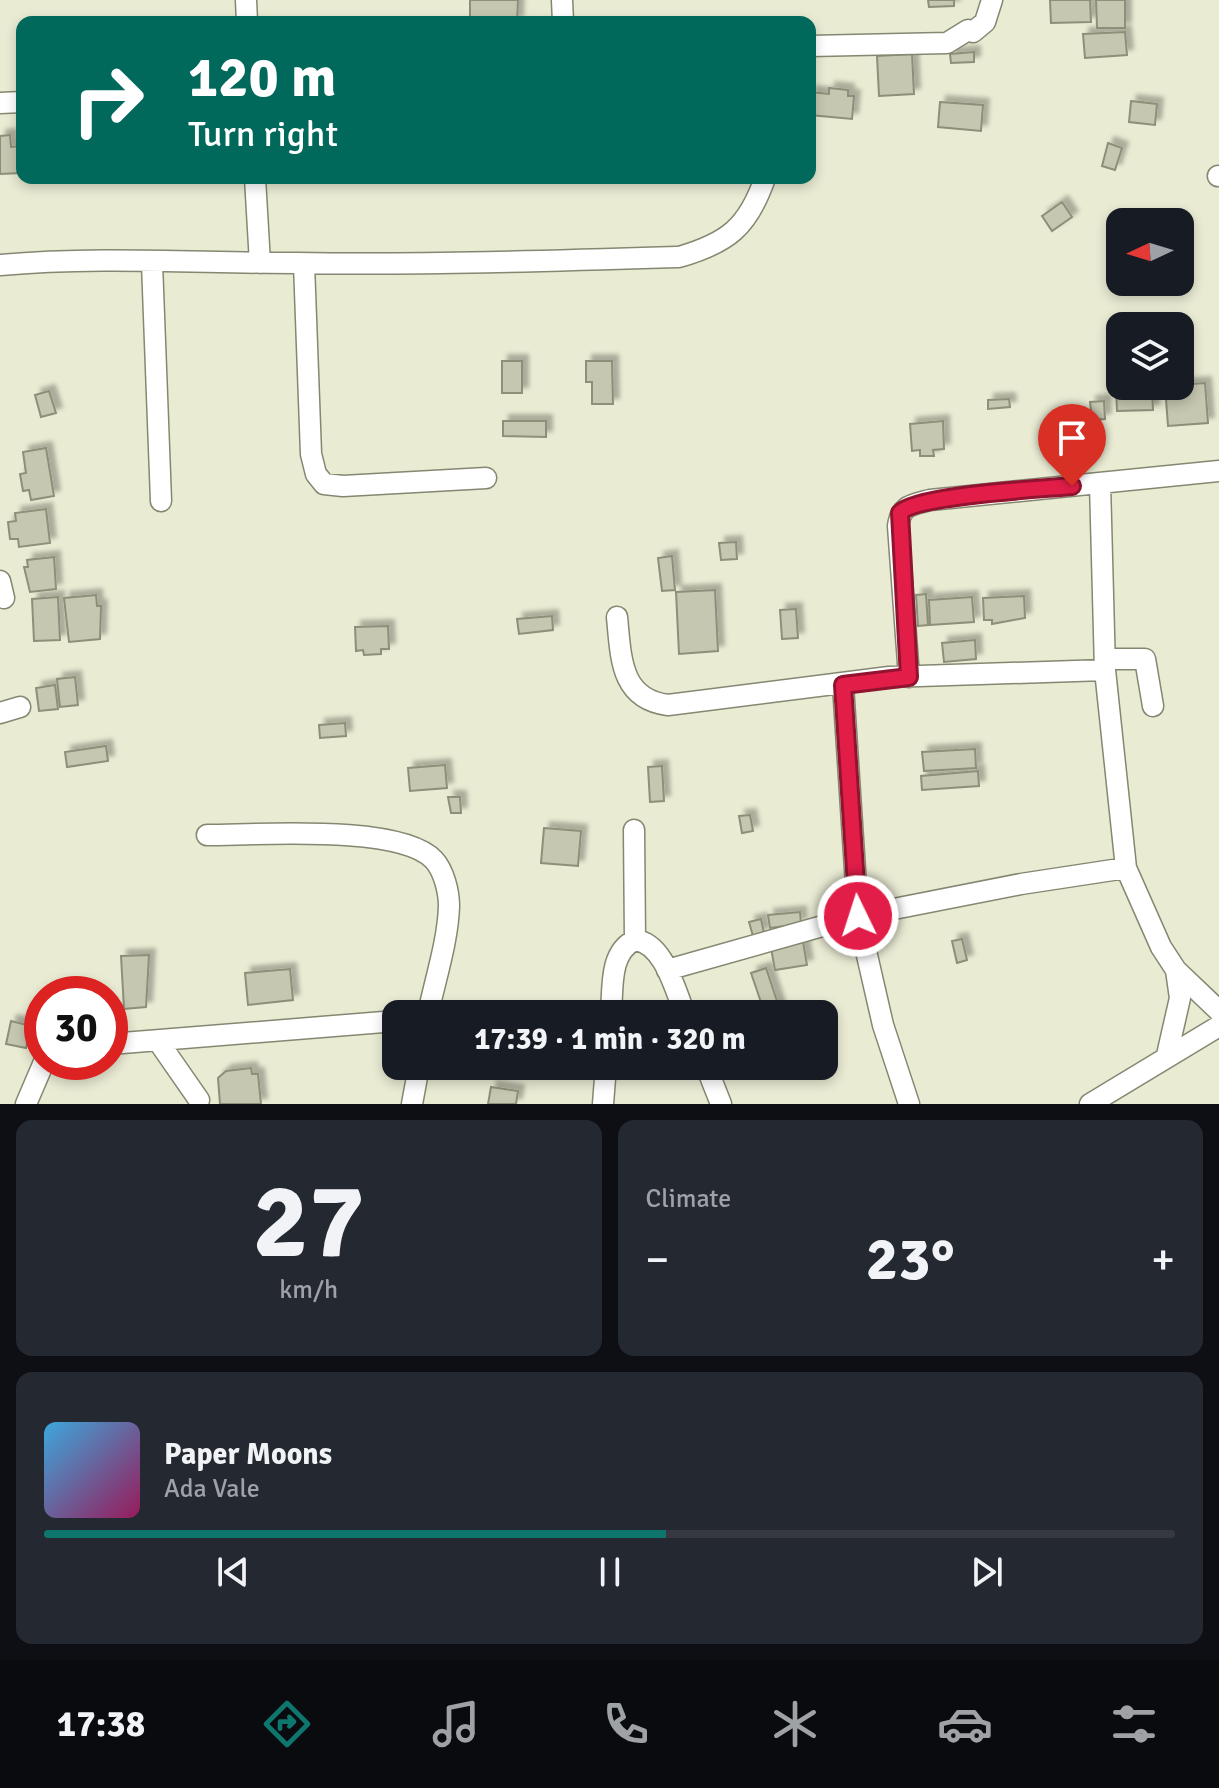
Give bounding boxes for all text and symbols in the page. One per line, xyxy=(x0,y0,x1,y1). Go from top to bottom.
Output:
text: 120 m xyxy=(188,43,336,112)
icon: right xyxy=(56,48,160,152)
text: Turn right xyxy=(188,112,338,157)
north arrow xyxy=(1106,208,1194,296)
map controls xyxy=(1106,208,1194,400)
button: layers xyxy=(1106,312,1194,400)
pin xyxy=(1038,404,1106,486)
icon: arrive xyxy=(1050,416,1094,460)
position arrow xyxy=(816,874,900,958)
speed limit sign: 30 xyxy=(24,976,128,1080)
text: 17:39 · 1 min · 320 m xyxy=(474,1021,746,1058)
text: 27 xyxy=(253,1158,365,1286)
text: Climate xyxy=(646,1183,731,1215)
text: 23° xyxy=(866,1223,955,1297)
text: − xyxy=(646,1233,669,1287)
text: + xyxy=(1151,1233,1175,1287)
text: km/h xyxy=(279,1274,338,1306)
text: Paper Moons xyxy=(164,1436,332,1473)
text: Ada Vale xyxy=(164,1473,260,1505)
icon: previous xyxy=(211,1550,255,1594)
icon: pause xyxy=(588,1550,632,1594)
icon: next xyxy=(965,1550,1009,1594)
icon: directions xyxy=(259,1696,315,1752)
icon: music xyxy=(428,1696,484,1752)
icon: phone xyxy=(598,1696,654,1752)
icon: climate xyxy=(767,1696,823,1752)
icon: car xyxy=(937,1696,993,1752)
icon: filters xyxy=(1106,1696,1162,1752)
text: 17:38 xyxy=(57,1702,145,1747)

